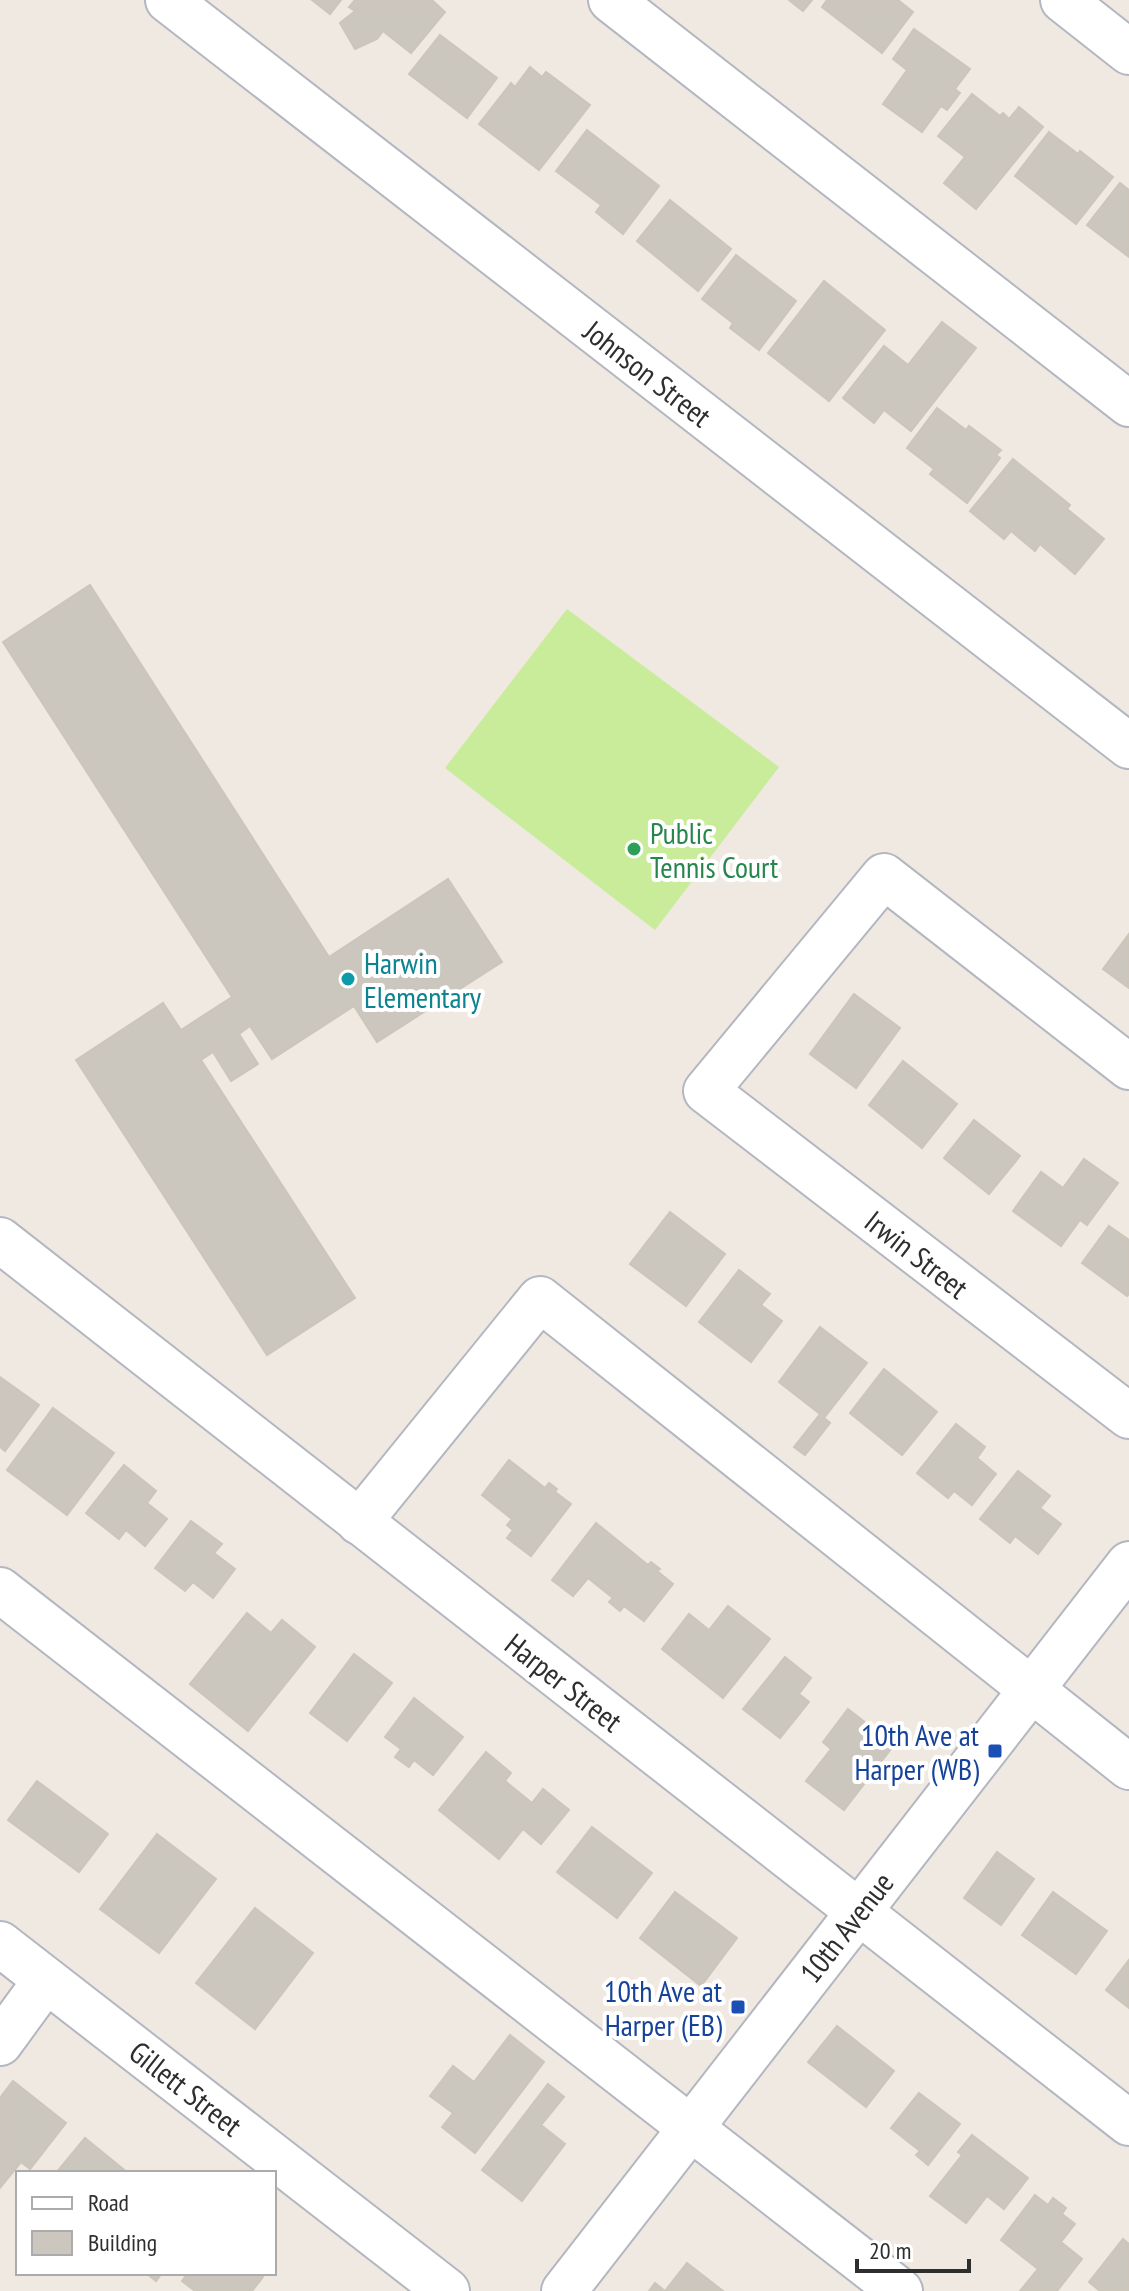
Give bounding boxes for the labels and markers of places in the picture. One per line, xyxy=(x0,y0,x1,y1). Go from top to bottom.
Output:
place label: Public Tennis Court xyxy=(650,813,779,886)
marker: Public Tennis Court xyxy=(625,840,643,858)
place label: Harwin Elementary xyxy=(364,943,482,1016)
marker: Harwin Elementary xyxy=(339,970,357,988)
place label: 10th Ave at Harper (WB) xyxy=(854,1715,980,1788)
marker: 10th Ave at Harper (WB) xyxy=(986,1742,1004,1760)
place label: 10th Ave at Harper (EB) xyxy=(604,1971,723,2044)
marker: 10th Ave at Harper (EB) xyxy=(729,1998,747,2016)

